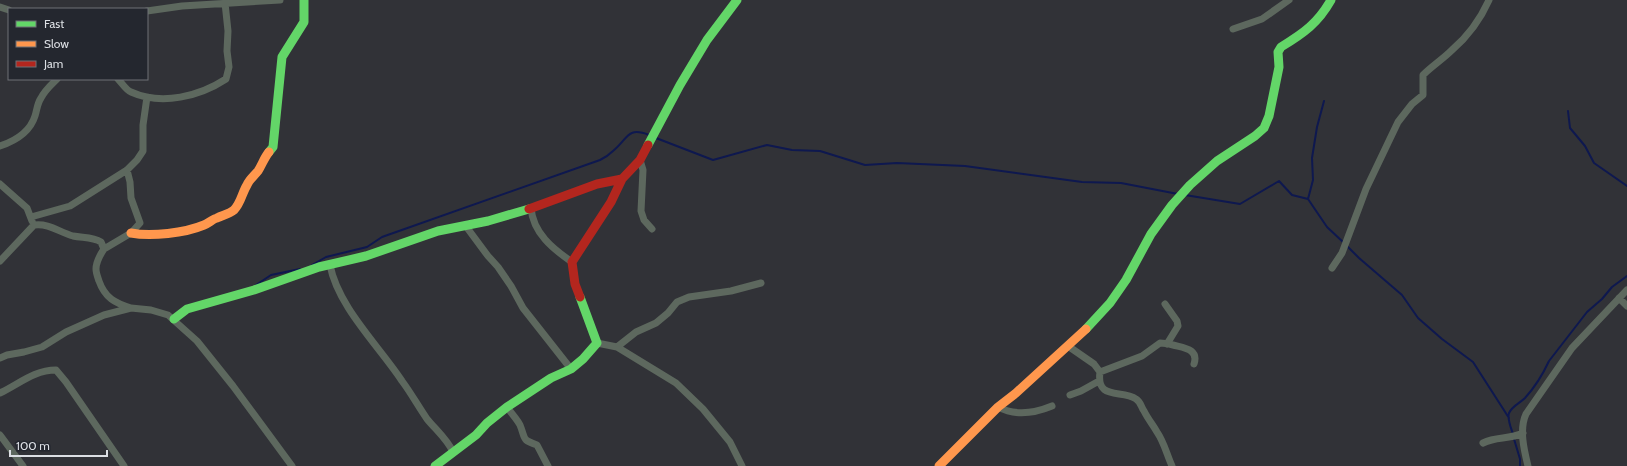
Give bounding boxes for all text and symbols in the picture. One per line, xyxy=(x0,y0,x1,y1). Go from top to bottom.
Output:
legend xyxy=(8,8,148,80)
text: Fast xyxy=(44,16,64,31)
text: Slow xyxy=(44,36,69,51)
text: Jam xyxy=(43,56,63,71)
scale bar xyxy=(10,432,107,458)
text: 100 m xyxy=(16,438,50,453)

